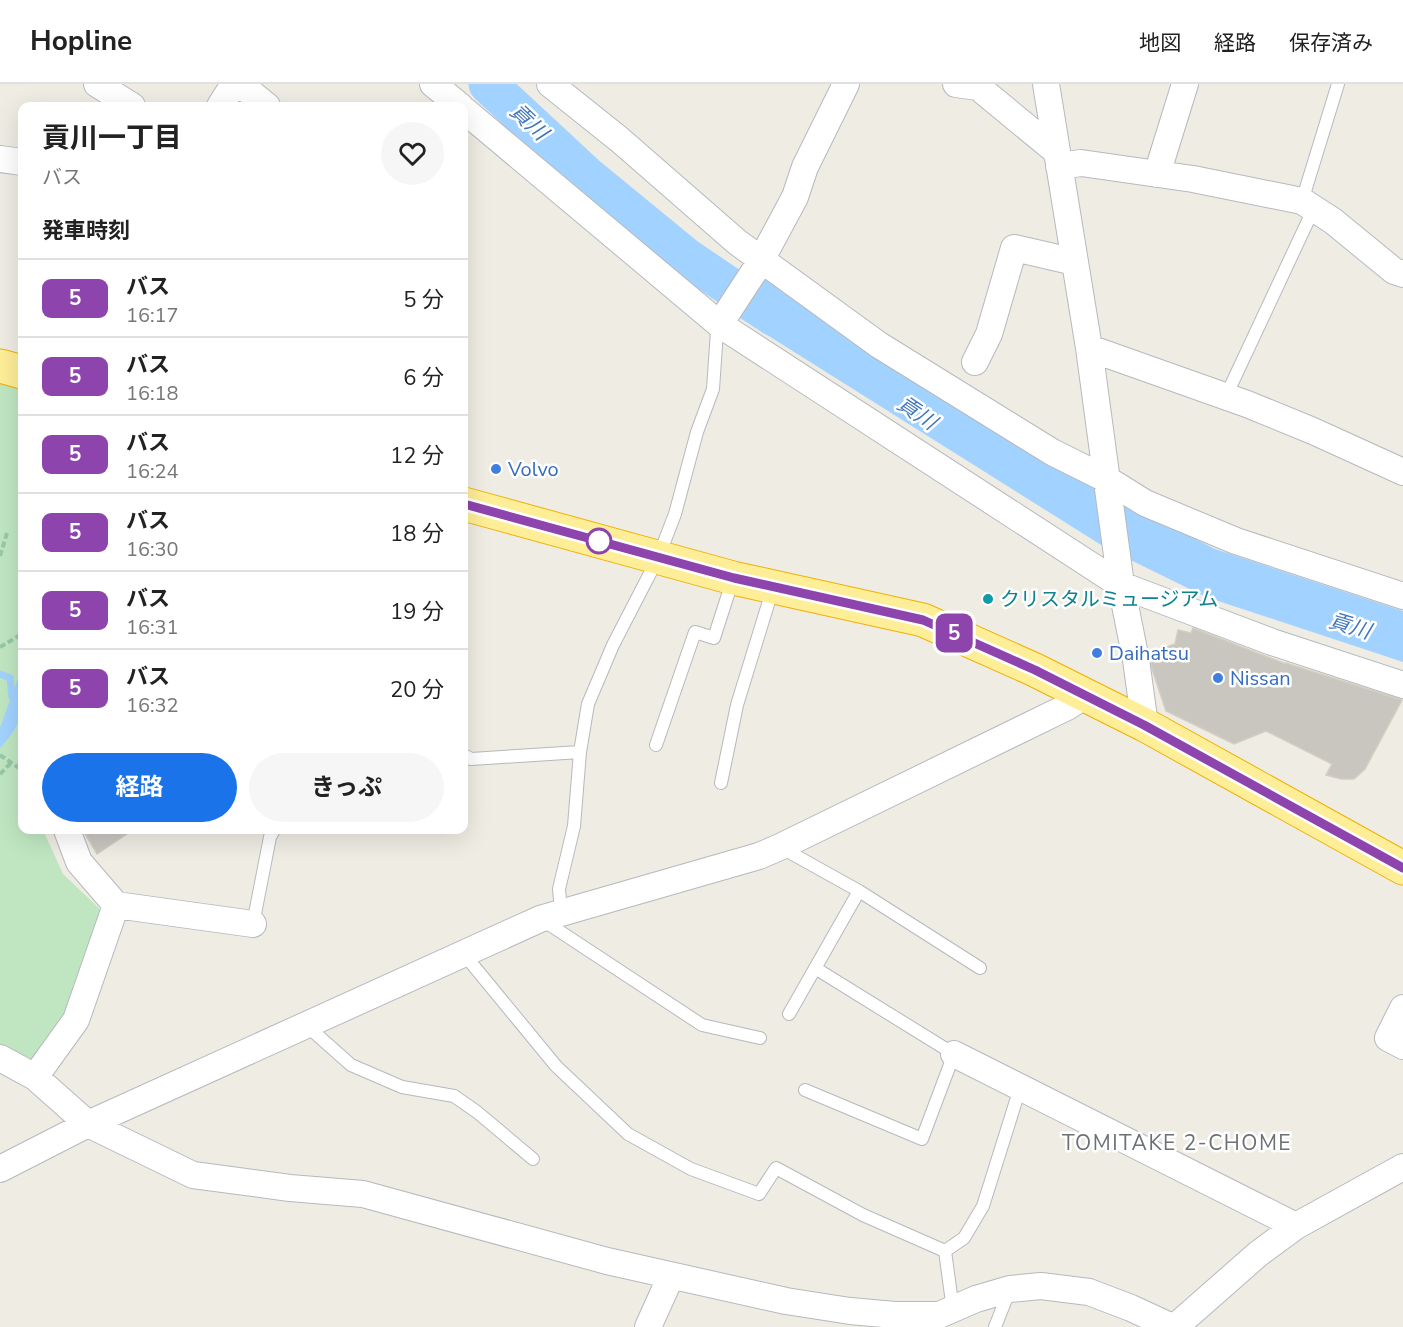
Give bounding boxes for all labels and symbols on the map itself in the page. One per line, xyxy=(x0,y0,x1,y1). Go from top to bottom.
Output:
water label: 貢川 xyxy=(504,97,555,148)
water label: 貢川 xyxy=(892,390,944,437)
place label: Volvo xyxy=(507,456,559,483)
marker: Volvo xyxy=(489,462,503,476)
unlabelled marker xyxy=(586,528,612,554)
place label: クリスタルミュージアム xyxy=(1000,586,1218,613)
marker: クリスタルミュージアム xyxy=(981,592,995,606)
water label: 貢川 xyxy=(1326,606,1376,646)
line badge: 5 xyxy=(934,614,974,652)
place label: Daihatsu xyxy=(1109,640,1189,667)
marker: Daihatsu xyxy=(1090,646,1104,660)
place label: Nissan xyxy=(1230,665,1291,692)
marker: Nissan xyxy=(1211,671,1225,685)
district label: TOMITAKE 2-CHOME xyxy=(1062,1129,1292,1157)

